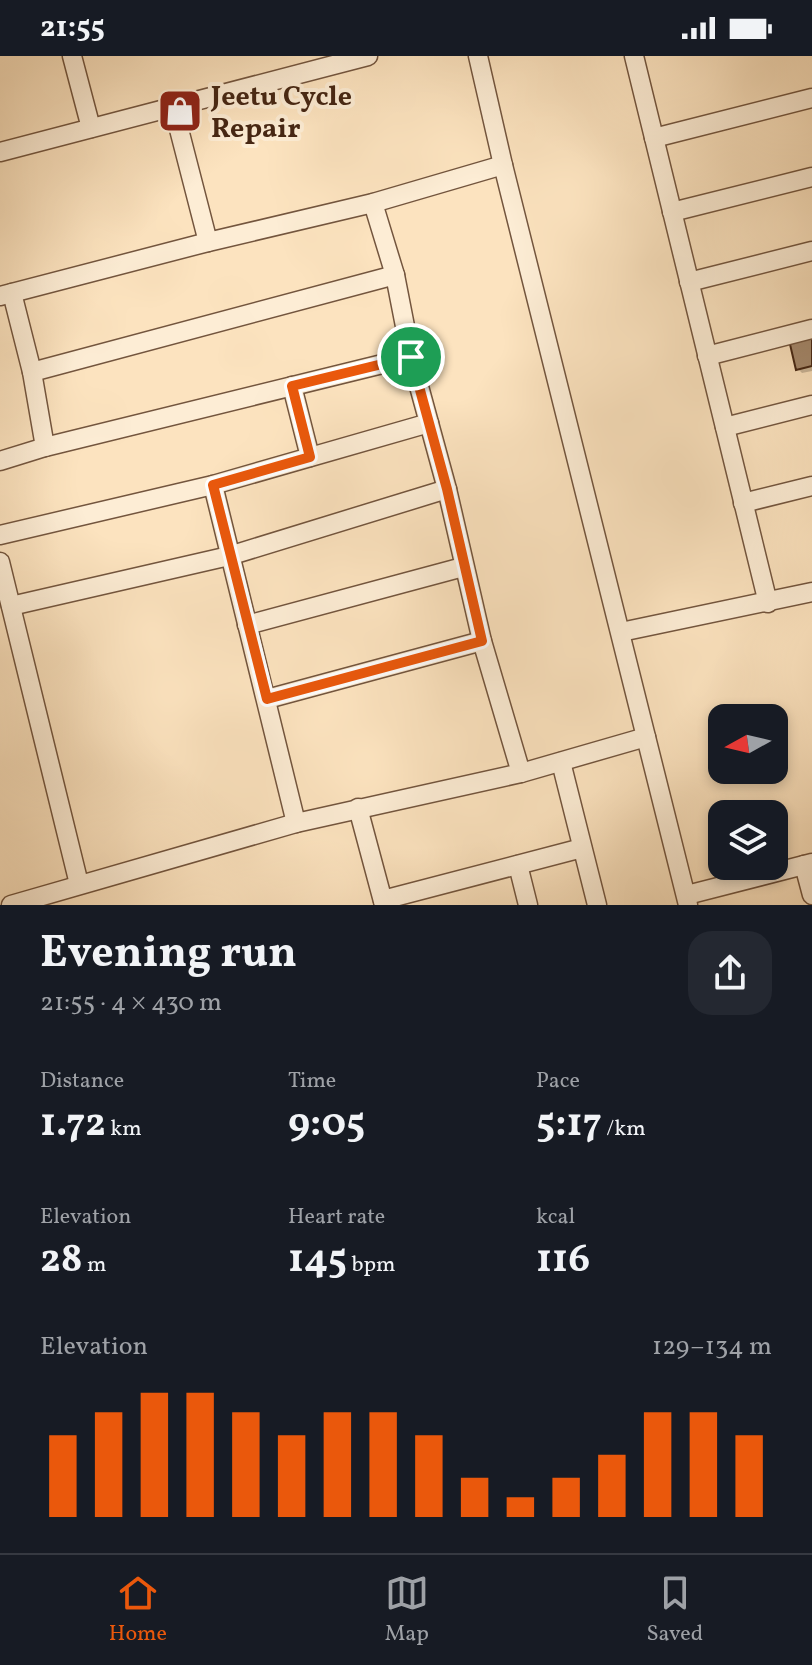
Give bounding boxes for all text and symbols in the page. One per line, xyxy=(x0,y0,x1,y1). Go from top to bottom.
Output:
text: 21:55 xyxy=(40,7,105,49)
place label: Jeetu Cycle Repair xyxy=(210,78,352,149)
shop icon: Jeetu Cycle Repair xyxy=(156,87,204,135)
pin xyxy=(377,323,445,391)
icon: arrive xyxy=(389,335,433,379)
north arrow xyxy=(708,704,788,784)
map controls xyxy=(708,704,788,880)
button: layers xyxy=(708,800,788,880)
text: Evening run xyxy=(40,924,297,985)
button: share xyxy=(688,931,772,1015)
text: 21:55 · 4 × 430 m xyxy=(40,985,222,1021)
text: Distance xyxy=(40,1066,124,1097)
text: Time xyxy=(288,1066,336,1097)
text: Pace xyxy=(536,1066,580,1097)
text: 1.72 xyxy=(40,1097,106,1153)
text: 9:05 xyxy=(288,1097,365,1153)
text: 5:17 xyxy=(536,1097,602,1153)
text: km xyxy=(106,1114,142,1145)
text: /km xyxy=(602,1114,646,1145)
text: Elevation xyxy=(40,1202,131,1233)
text: Heart rate xyxy=(288,1202,385,1233)
text: kcal xyxy=(536,1202,575,1233)
text: 28 xyxy=(40,1233,83,1289)
text: 145 xyxy=(288,1233,347,1289)
text: 116 xyxy=(536,1233,590,1289)
text: m xyxy=(83,1250,106,1281)
text: bpm xyxy=(347,1250,396,1281)
text: Elevation xyxy=(40,1329,148,1365)
text: 129–134 m xyxy=(652,1329,772,1365)
tab: Home xyxy=(109,1571,167,1650)
tab: Map xyxy=(385,1571,429,1650)
tab: Saved xyxy=(646,1571,703,1650)

